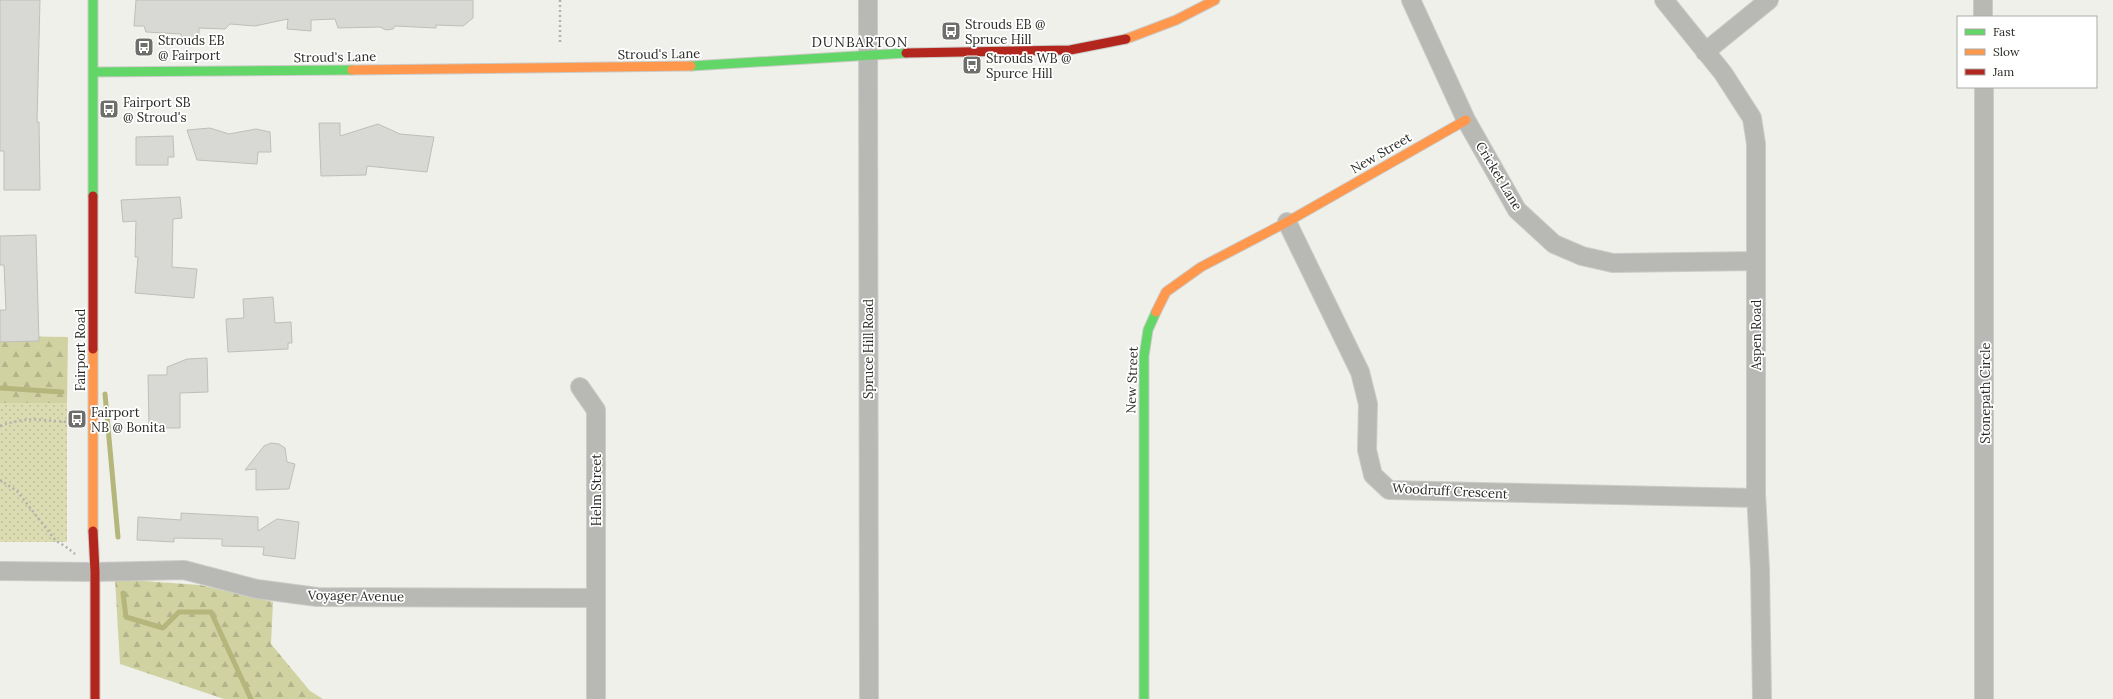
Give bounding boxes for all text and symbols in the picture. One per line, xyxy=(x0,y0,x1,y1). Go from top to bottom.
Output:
place label: Strouds EB @ Spruce Hill xyxy=(965,16,1045,48)
legend xyxy=(1957,16,2097,88)
bus stop icon: Strouds EB @ Spruce Hill xyxy=(940,20,962,42)
text: Fast xyxy=(1993,24,2016,39)
place label: Strouds EB @ Fairport xyxy=(158,32,225,64)
district label: DUNBARTON xyxy=(811,33,909,51)
bus stop icon: Strouds EB @ Fairport xyxy=(133,36,155,58)
text: Slow xyxy=(1993,44,2020,59)
street label: Stroud's Lane xyxy=(618,45,700,63)
street label: Stroud's Lane xyxy=(294,48,376,66)
place label: Strouds WB @ Spurce Hill xyxy=(986,50,1071,82)
bus stop icon: Strouds WB @ Spurce Hill xyxy=(961,54,983,76)
text: Jam xyxy=(1992,64,2014,79)
place label: Fairport SB @ Stroud's xyxy=(123,94,191,126)
bus stop icon: Fairport SB @ Stroud's xyxy=(98,98,120,120)
street label: New Street xyxy=(1348,129,1414,177)
street label: Cricket Lane xyxy=(1472,139,1526,213)
street label: Spruce Hill Road xyxy=(860,299,877,399)
street label: Aspen Road xyxy=(1748,300,1765,371)
street label: Fairport Road xyxy=(72,309,89,391)
street label: Stonepath Circle xyxy=(1977,342,1994,444)
street label: New Street xyxy=(1122,346,1142,414)
place label: Fairport NB @ Bonita xyxy=(91,404,166,436)
bus stop icon: Fairport NB @ Bonita xyxy=(66,408,88,430)
street label: Helm Street xyxy=(588,454,605,526)
street label: Woodruff Crescent xyxy=(1392,479,1508,503)
street label: Voyager Avenue xyxy=(307,587,404,605)

